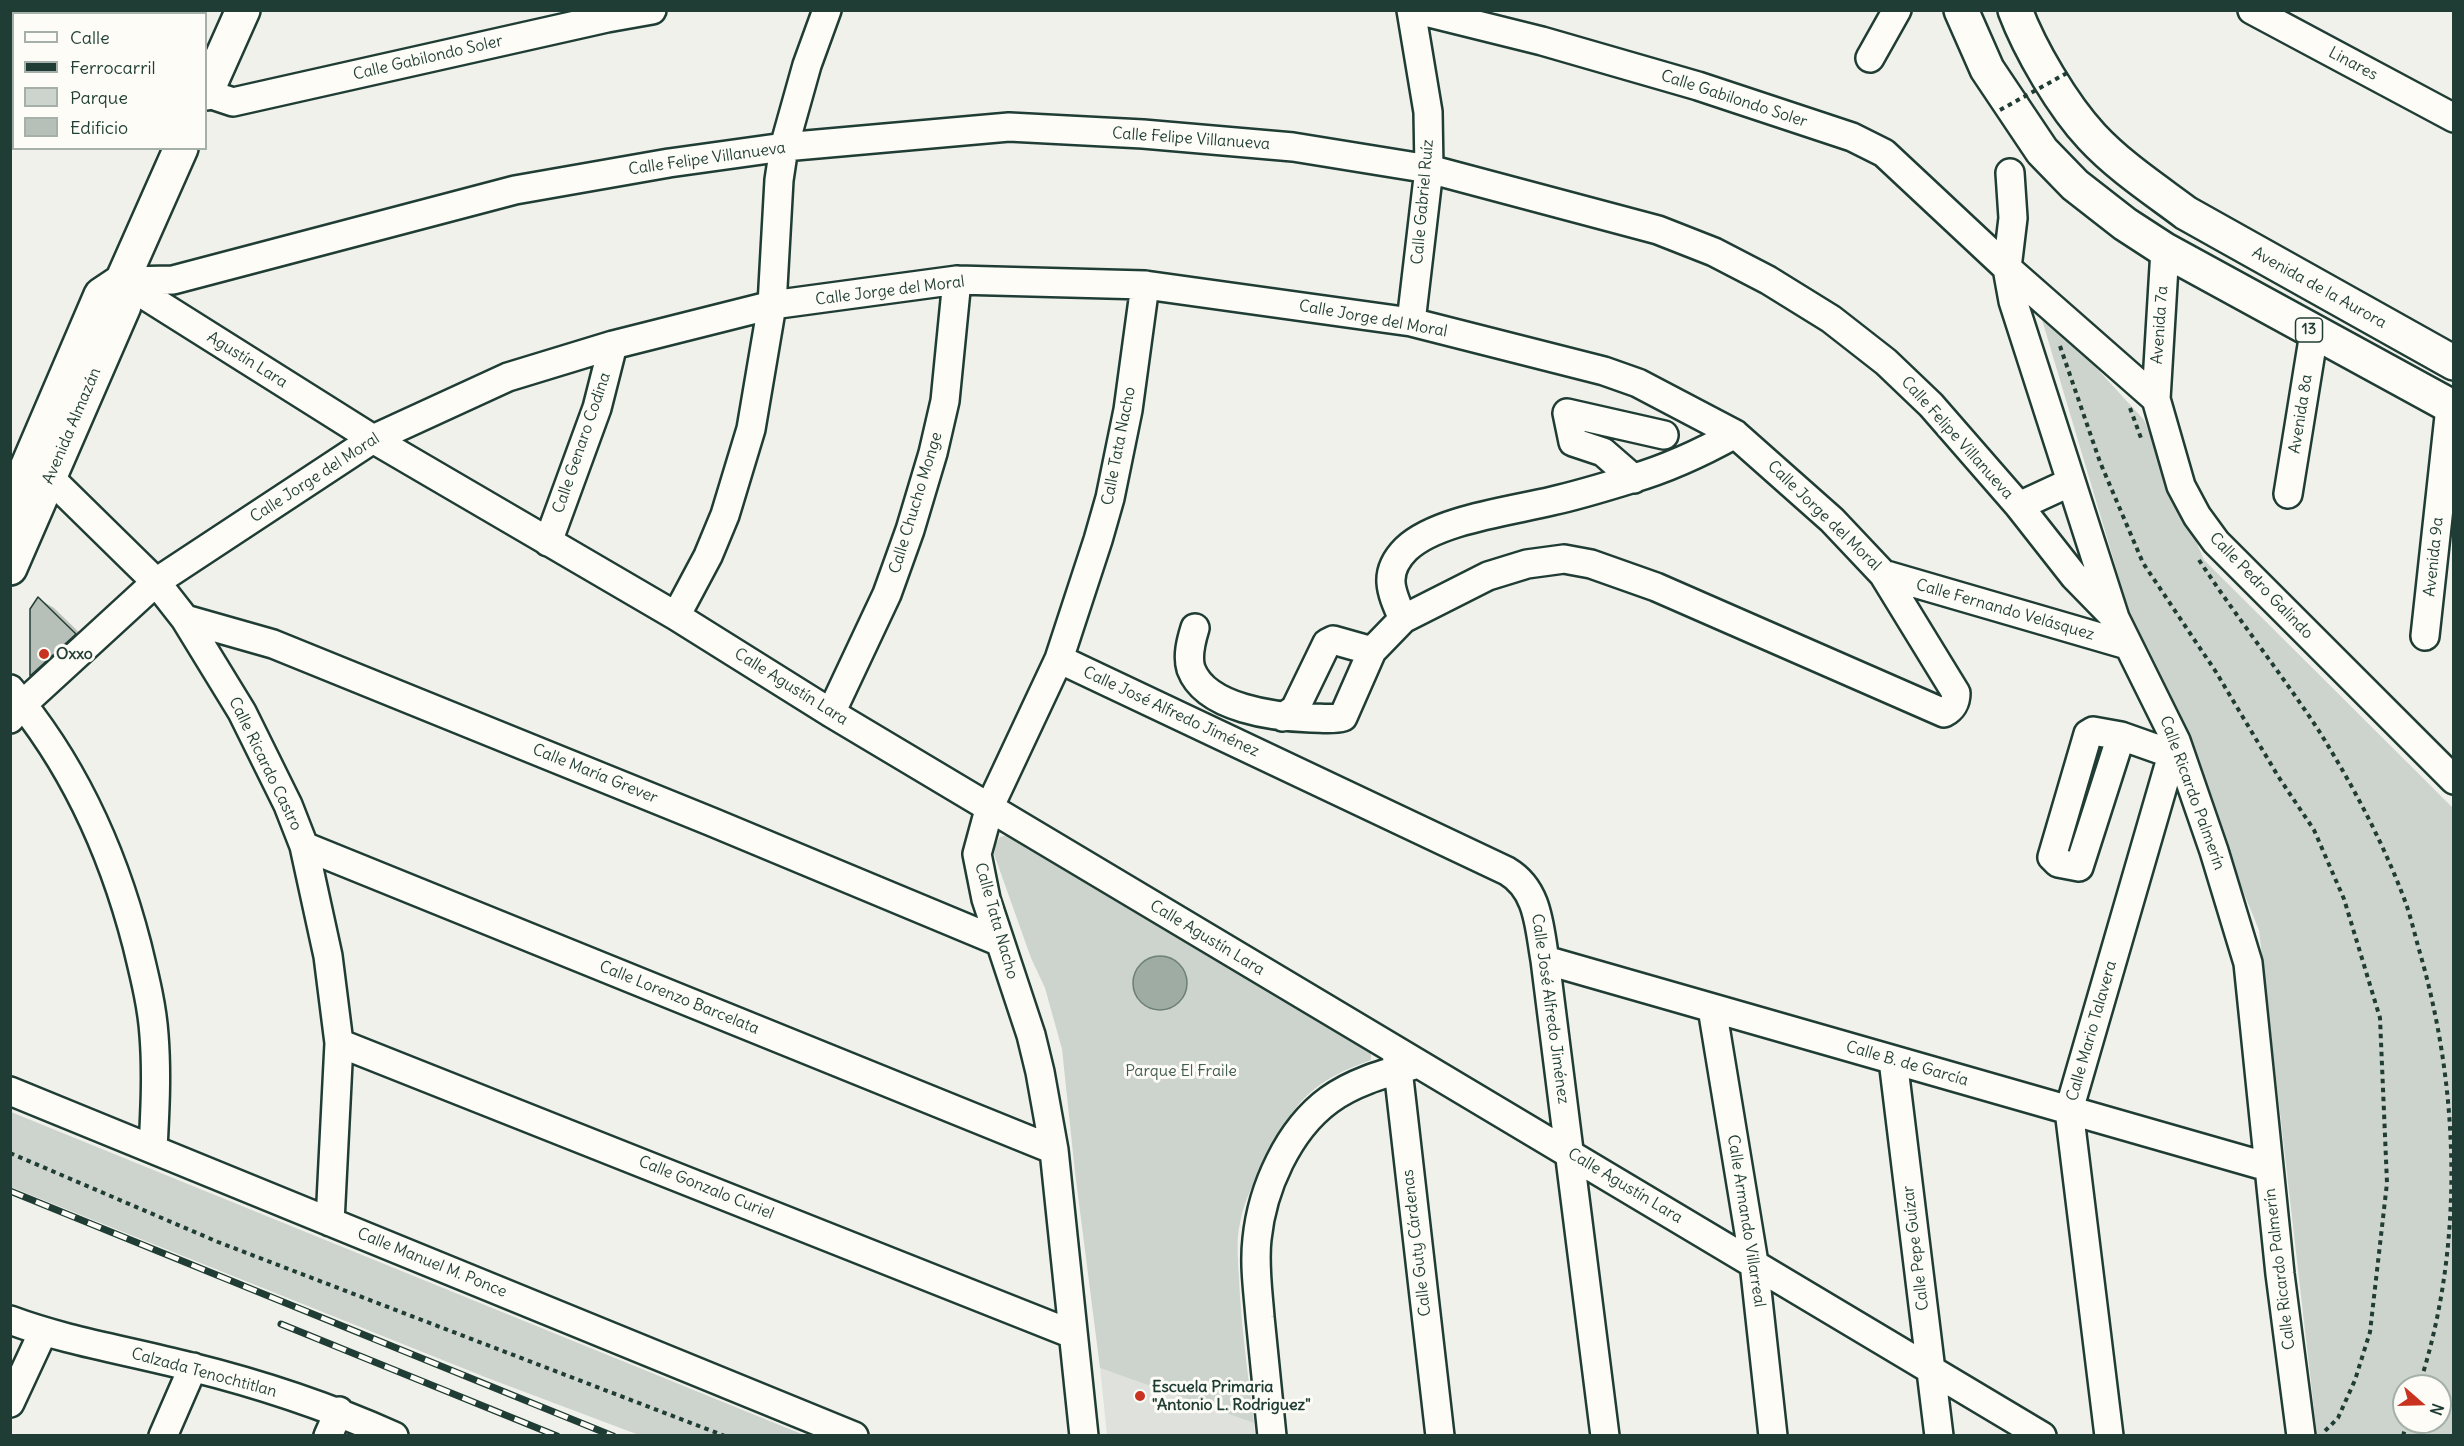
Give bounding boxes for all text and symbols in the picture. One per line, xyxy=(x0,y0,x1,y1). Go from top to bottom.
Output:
legend xyxy=(12,12,207,150)
text: Calle xyxy=(70,26,110,49)
street label: Calle Gabilondo Soler xyxy=(351,31,505,85)
street label: Linares xyxy=(2325,43,2381,85)
text: Ferrocarril xyxy=(70,56,156,79)
street label: Calle Gabilondo Soler xyxy=(1658,66,1810,132)
text: Parque xyxy=(70,86,128,109)
text: Edificio xyxy=(70,116,128,139)
street label: Calle Felipe Villanueva xyxy=(1111,124,1271,154)
street label: Calle Felipe Villanueva xyxy=(627,138,787,180)
street label: Calle Gabriel Ruíz xyxy=(1408,139,1438,265)
street label: Avenida de la Aurora xyxy=(2249,243,2389,333)
street label: Calle Jorge del Moral xyxy=(814,272,966,310)
street label: Avenida 7a xyxy=(2148,285,2172,365)
street label: Calle Jorge del Moral xyxy=(1297,297,1449,341)
road number: 13 xyxy=(2296,318,2322,342)
street label: Agustín Lara xyxy=(203,328,291,392)
street label: Avenida Almazán xyxy=(39,365,105,487)
street label: Calle Genaro Codina xyxy=(549,370,615,516)
street label: Calle Felipe Villanueva xyxy=(1897,373,2017,503)
street label: Avenida 8a xyxy=(2285,373,2317,455)
street label: Calle Tata Nacho xyxy=(1098,385,1140,507)
street label: Calle Jorge del Moral xyxy=(247,429,383,527)
street label: Calle Chucho Monge xyxy=(885,430,947,576)
street label: Calle Jorge del Moral xyxy=(1763,457,1885,575)
street label: Avenida 9a xyxy=(2420,516,2448,598)
street label: Calle Pedro Galindo xyxy=(2205,529,2317,643)
street label: Calle Fernando Velásquez xyxy=(1914,575,2096,645)
place label: Oxxo xyxy=(56,644,93,664)
street label: Calle Agustín Lara xyxy=(731,644,851,730)
marker: Oxxo xyxy=(37,647,51,661)
street label: Calle José Alfredo Jiménez xyxy=(1080,663,1262,761)
street label: Calle Ricardo Castro xyxy=(224,694,306,834)
street label: Calle Ricardo Palmerín xyxy=(2155,713,2229,873)
street label: Calle María Grever xyxy=(530,740,660,808)
street label: Calle Tata Nacho xyxy=(970,861,1022,981)
street label: Calle Agustín Lara xyxy=(1146,896,1268,980)
street label: Calle José Alfredo Jiménez xyxy=(1527,913,1573,1105)
street label: Calle Lorenzo Barcelata xyxy=(596,957,762,1039)
street label: Calle Mario Talavera xyxy=(2063,959,2121,1103)
street label: Calle B. de García xyxy=(1844,1037,1970,1091)
park label: Parque El Fraile xyxy=(1125,1061,1237,1081)
street label: Calle Armando Villarreal xyxy=(1723,1133,1769,1309)
street label: Calle Agustín Lara xyxy=(1564,1144,1686,1228)
street label: Calle Gonzalo Curiel xyxy=(636,1152,776,1224)
street label: Calle Guty Cárdenas xyxy=(1398,1168,1436,1318)
street label: Calle Pepe Guízar xyxy=(1899,1184,1933,1312)
street label: Calle Ricardo Palmerín xyxy=(2261,1187,2299,1351)
street label: Calle Manuel M. Ponce xyxy=(354,1224,510,1302)
street label: Calzada Tenochtitlan xyxy=(129,1344,279,1402)
north arrow xyxy=(2392,1374,2452,1434)
place label: Escuela Primaria "Antonio L. Rodriguez" xyxy=(1152,1377,1311,1415)
marker: Escuela Primaria "Antonio L. Rodriguez" xyxy=(1133,1389,1147,1403)
text: N xyxy=(2426,1401,2448,1418)

